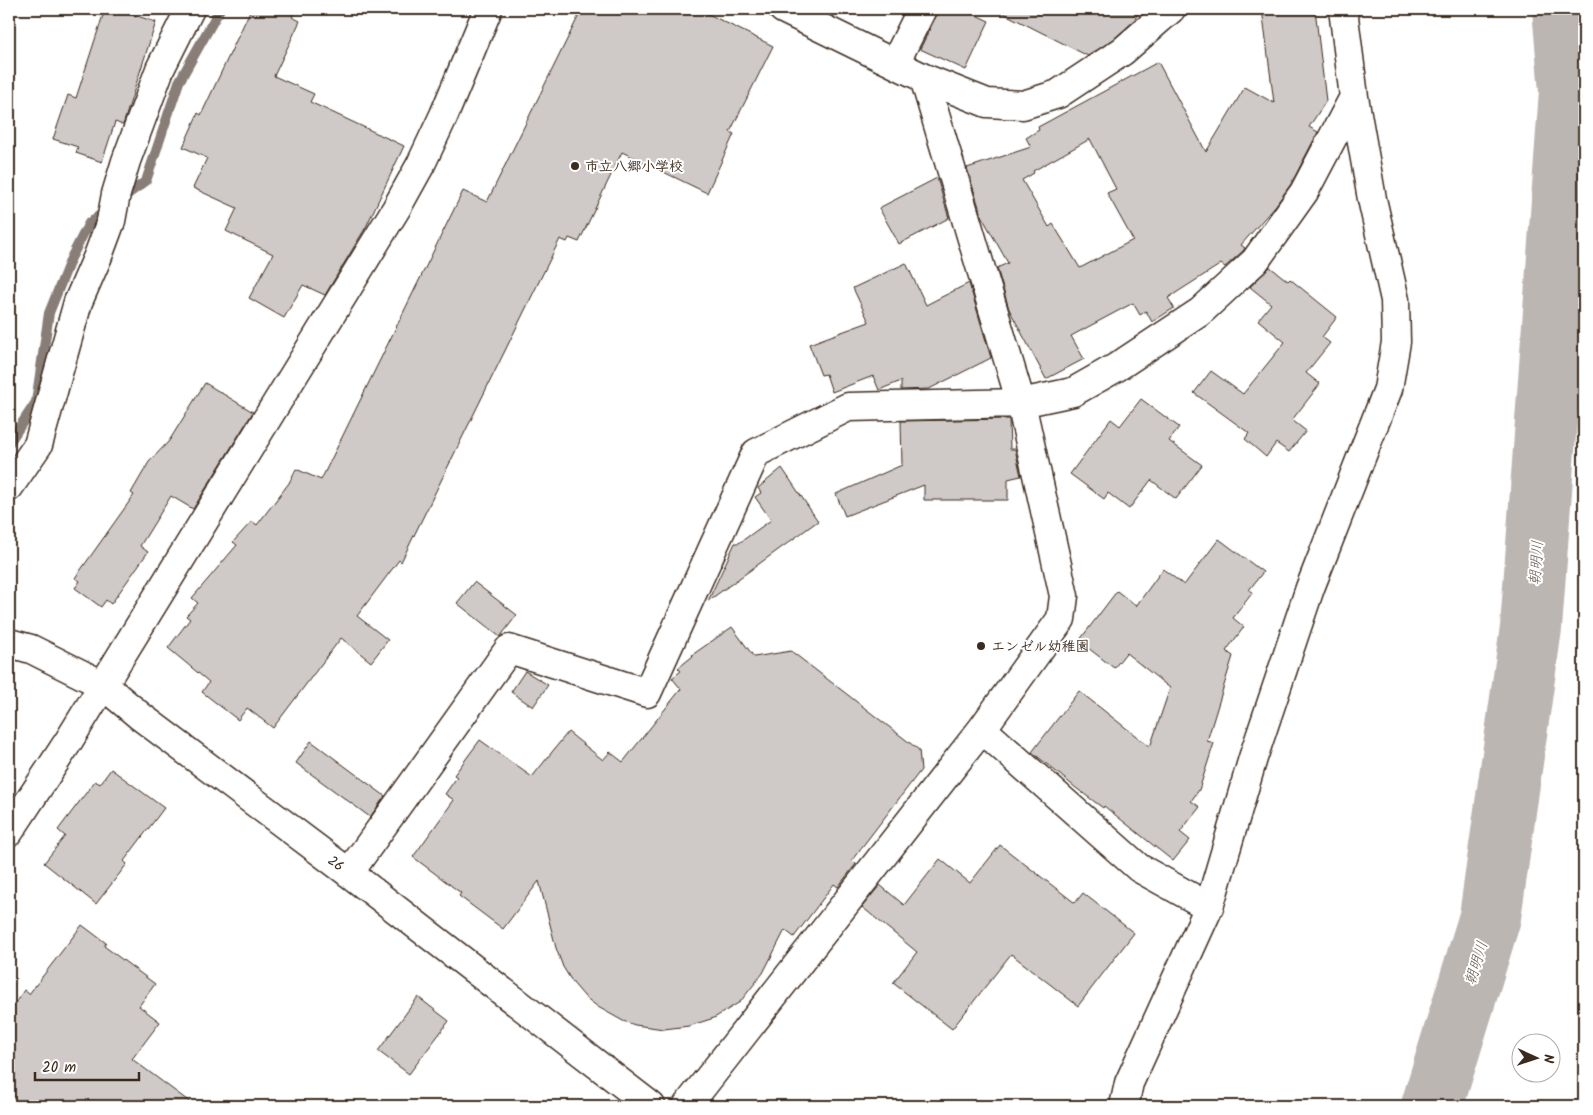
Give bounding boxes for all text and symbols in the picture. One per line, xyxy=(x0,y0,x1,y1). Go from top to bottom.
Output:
place label: 市立八郷小学校 xyxy=(585,156,683,178)
marker: 市立八郷小学校 xyxy=(569,160,581,172)
water label: 朝明川 xyxy=(1523,540,1551,586)
place label: エンゼル幼稚園 xyxy=(991,636,1090,658)
marker: エンゼル幼稚園 xyxy=(975,640,987,652)
street label: 26 xyxy=(322,850,348,877)
water label: 朝明川 xyxy=(1459,938,1495,988)
north arrow xyxy=(1510,1032,1560,1082)
scale bar xyxy=(35,1050,139,1082)
text: N xyxy=(1537,1054,1559,1064)
text: 20 m xyxy=(42,1056,76,1080)

